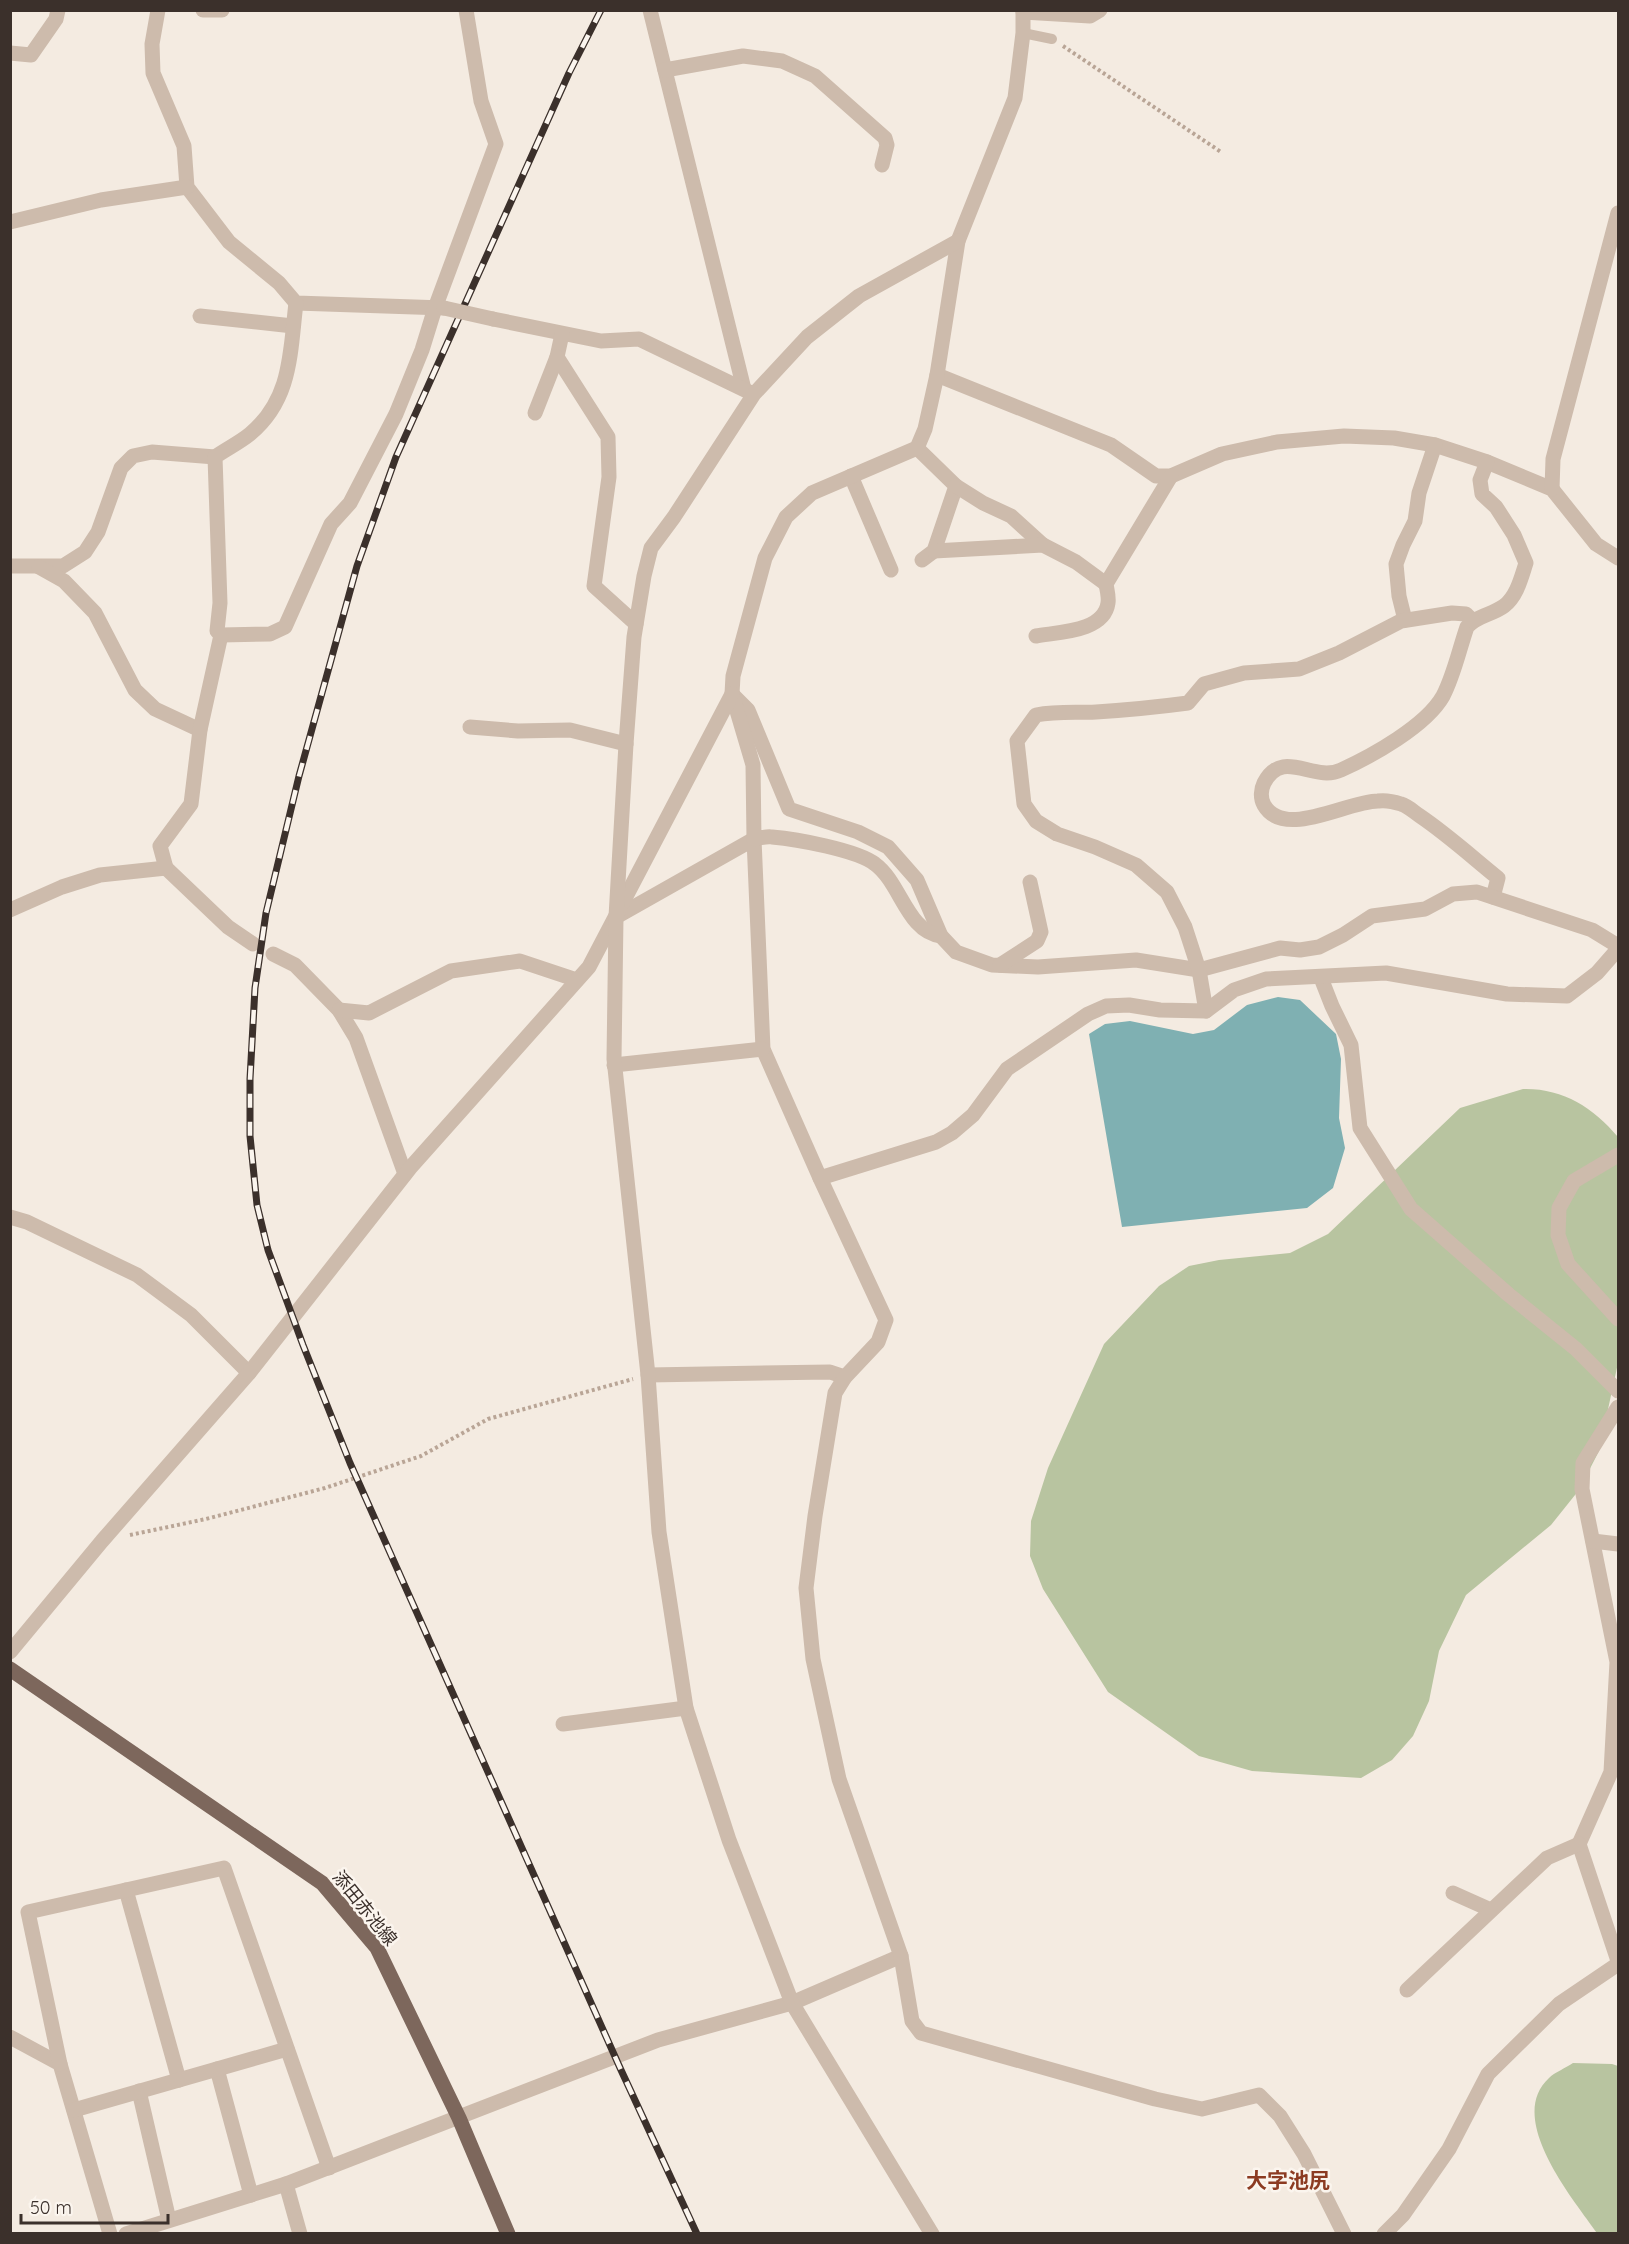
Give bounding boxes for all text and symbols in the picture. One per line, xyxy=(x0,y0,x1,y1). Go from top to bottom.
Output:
street label: 添田赤池線 xyxy=(328,1866,402,1950)
district label: 大字池尻 xyxy=(1246,2167,1330,2193)
scale bar xyxy=(21,2187,168,2225)
text: 50 m xyxy=(30,2196,72,2219)

